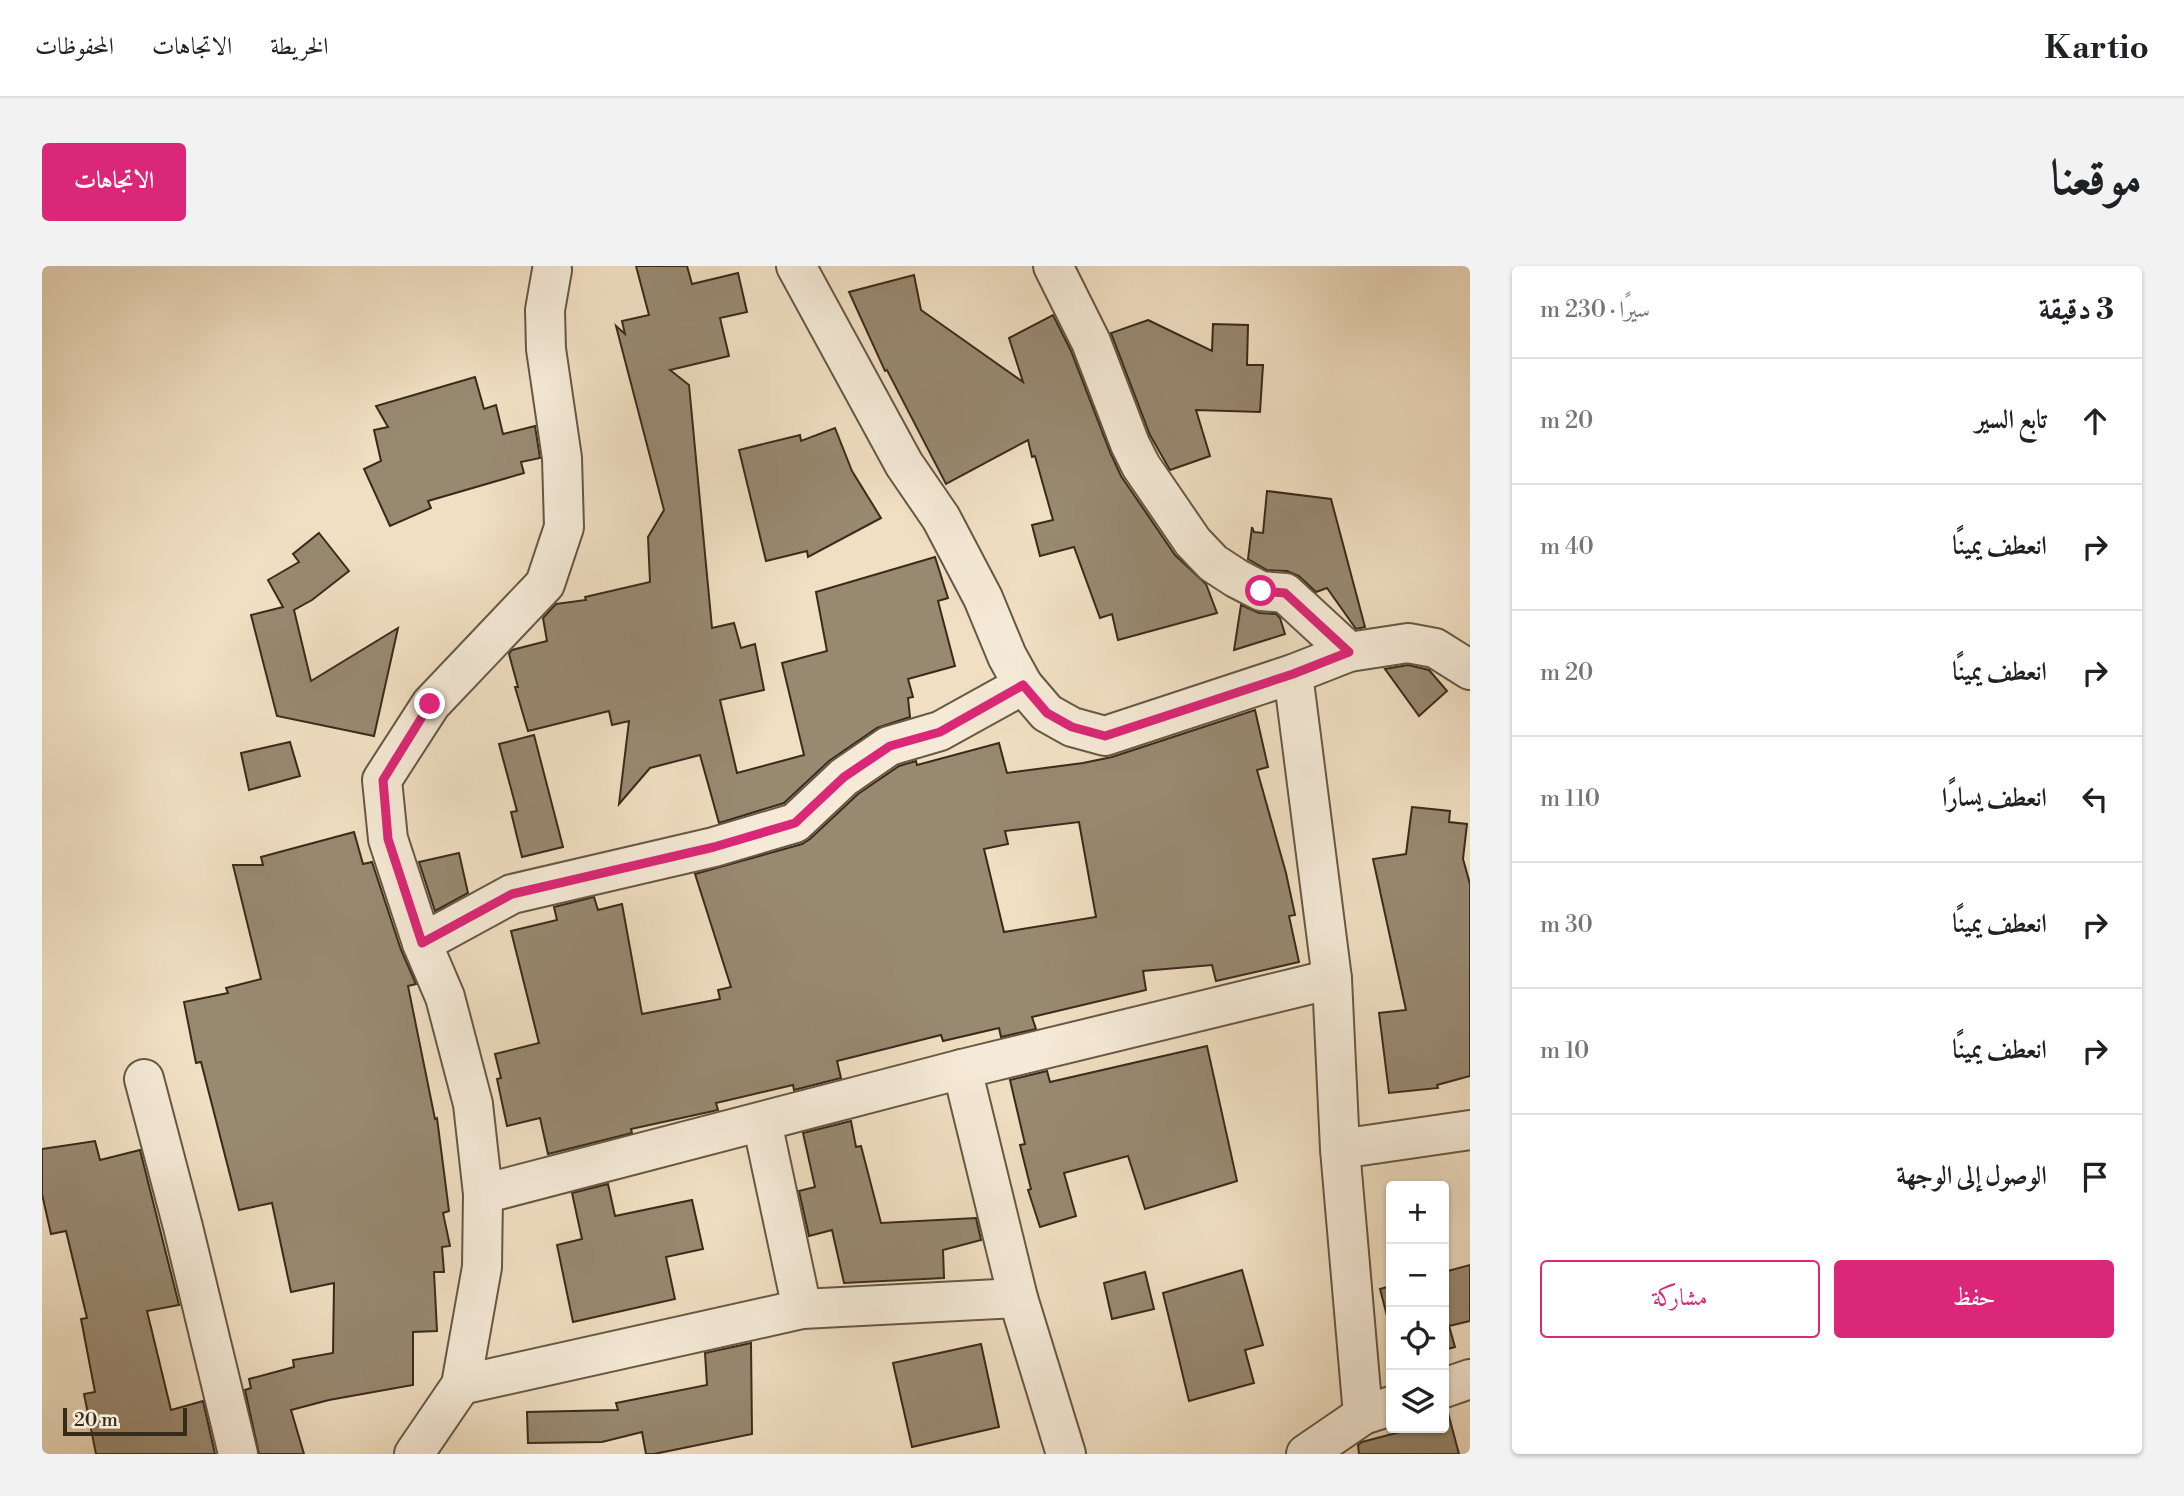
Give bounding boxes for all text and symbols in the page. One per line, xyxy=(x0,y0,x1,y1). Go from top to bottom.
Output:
text: Kartio xyxy=(2045,28,2149,69)
text: المحفوظات xyxy=(35,32,114,62)
text: الاتجاهات xyxy=(152,32,232,62)
text: الخريطة xyxy=(270,32,329,62)
button: الاتجاهات xyxy=(42,143,186,221)
text: موقعنا xyxy=(2050,149,2142,210)
text: 3 دقيقة xyxy=(2039,291,2114,329)
text: سيرًا · 230 m xyxy=(1540,296,1650,324)
icon: ahead xyxy=(2076,402,2114,440)
text: تابع السير xyxy=(1975,404,2047,436)
text: 20 m xyxy=(1540,407,1593,435)
icon: right xyxy=(2076,528,2114,566)
text: انعطف يمينًا xyxy=(1952,530,2047,562)
text: 40 m xyxy=(1540,533,1594,561)
route start xyxy=(1245,575,1276,606)
icon: right xyxy=(2076,654,2114,692)
text: انعطف يمينًا xyxy=(1952,656,2047,688)
text: 20 m xyxy=(1540,659,1593,687)
route end xyxy=(414,688,445,719)
icon: left xyxy=(2076,780,2114,818)
text: انعطف يسارًا xyxy=(1942,782,2047,814)
text: 110 m xyxy=(1540,785,1600,813)
icon: right xyxy=(2076,906,2114,944)
text: انعطف يمينًا xyxy=(1952,908,2047,940)
text: 30 m xyxy=(1540,911,1593,939)
icon: right xyxy=(2076,1032,2114,1070)
text: انعطف يمينًا xyxy=(1952,1034,2047,1066)
text: 10 m xyxy=(1540,1037,1589,1065)
icon: arrive xyxy=(2076,1158,2114,1196)
text: الوصول إلى الوجهة xyxy=(1896,1160,2047,1192)
map controls xyxy=(1386,1181,1449,1433)
button: + xyxy=(1386,1181,1449,1244)
button: − xyxy=(1386,1244,1449,1307)
button: مشاركة xyxy=(1540,1260,1820,1338)
button: حفظ xyxy=(1834,1260,2114,1338)
button: locate xyxy=(1386,1307,1449,1370)
button: layers xyxy=(1386,1370,1449,1433)
scale bar xyxy=(63,1405,187,1437)
text: 20 m xyxy=(74,1408,118,1432)

